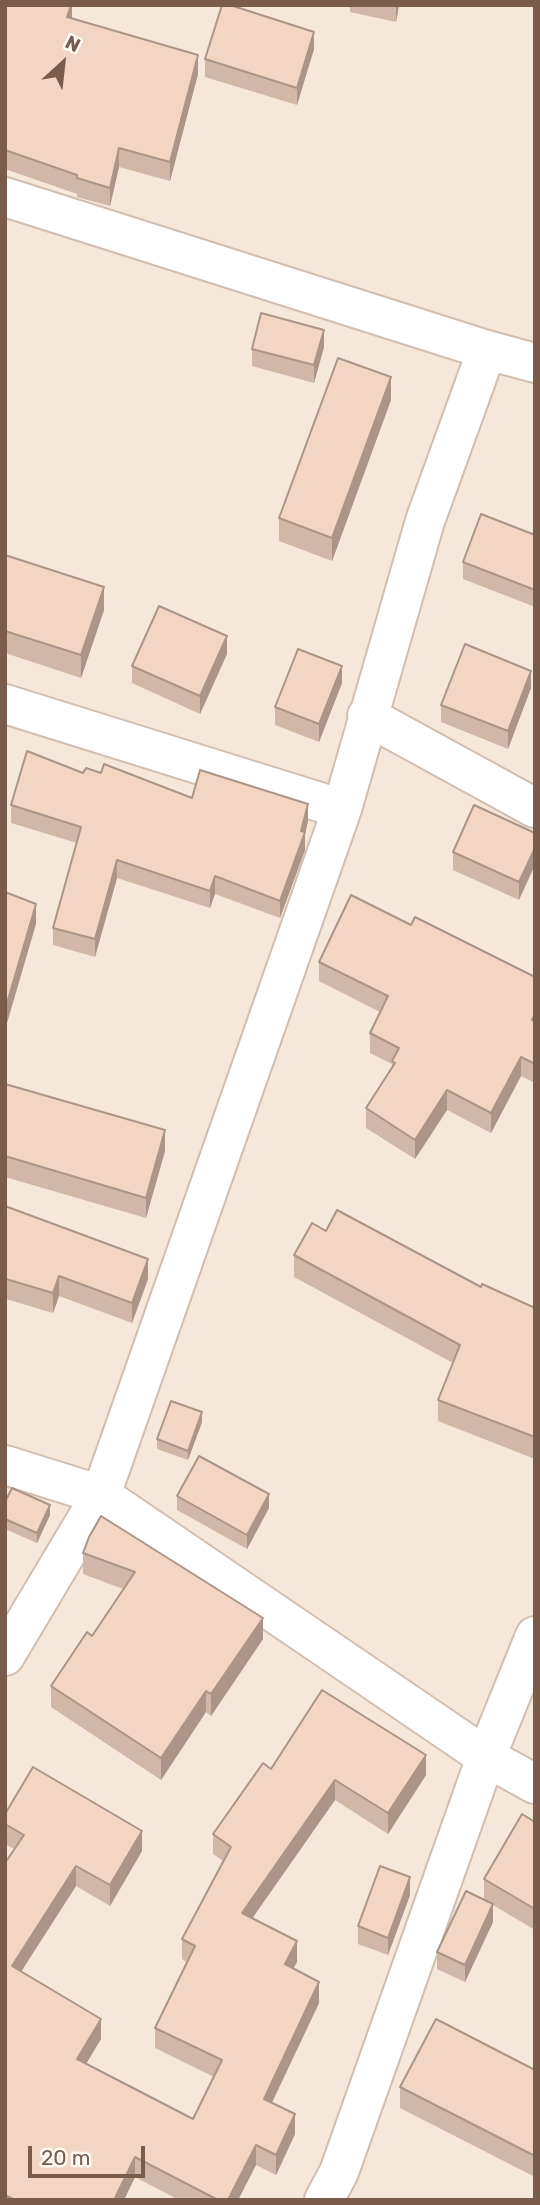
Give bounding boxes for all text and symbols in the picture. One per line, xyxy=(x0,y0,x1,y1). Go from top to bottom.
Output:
north arrow xyxy=(28,28,98,98)
text: N xyxy=(61,30,84,57)
scale bar xyxy=(32,2132,149,2176)
text: 20 m xyxy=(41,2145,90,2170)

